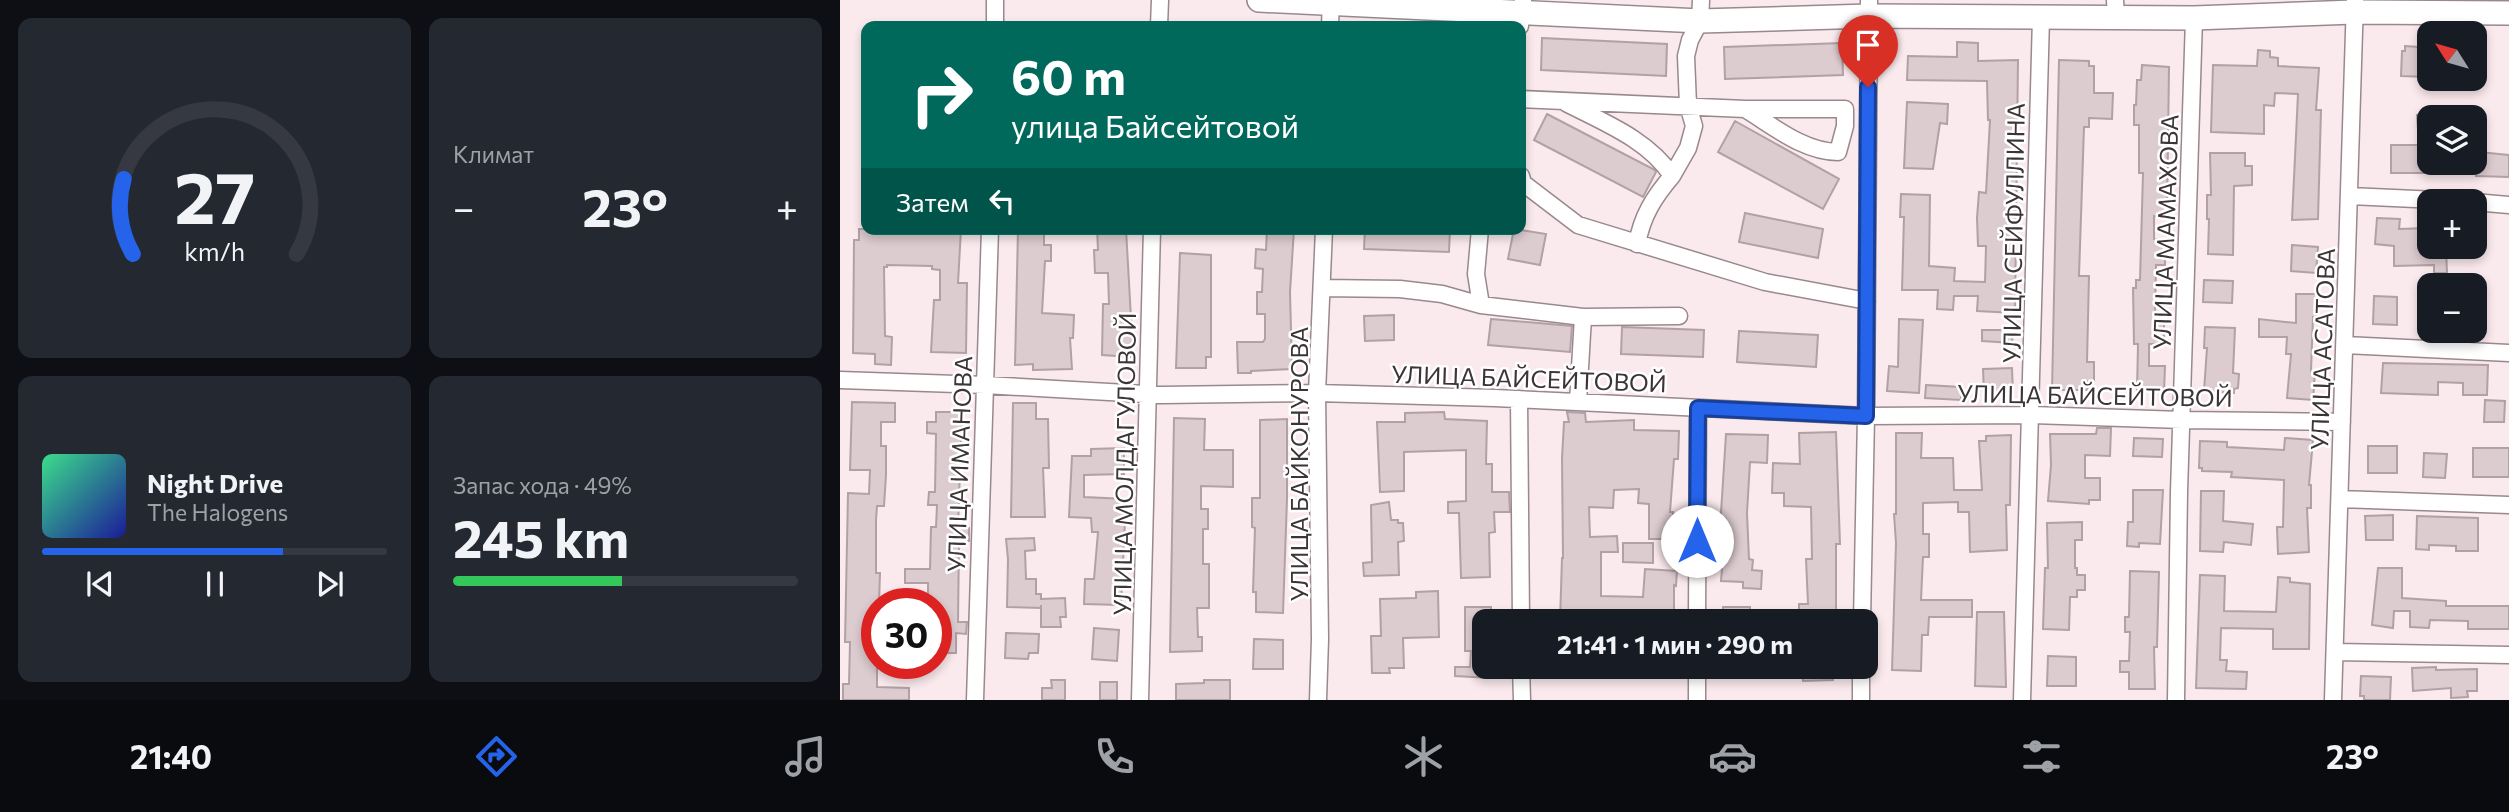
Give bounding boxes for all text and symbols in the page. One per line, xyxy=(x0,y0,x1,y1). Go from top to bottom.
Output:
pin xyxy=(1838,15,1898,87)
north arrow xyxy=(2417,21,2487,91)
map controls xyxy=(2417,21,2487,343)
icon: arrive xyxy=(1849,26,1887,64)
text: 60 m xyxy=(1011,45,1126,105)
icon: right xyxy=(896,49,987,140)
street label: УЛИЦА СЕЙФУЛЛИНА xyxy=(1996,102,2030,364)
text: улица Байсейтовой xyxy=(1011,105,1299,145)
button: layers xyxy=(2417,105,2487,175)
street label: УЛИЦА МАМАХОВА xyxy=(2146,114,2184,350)
text: Климат xyxy=(453,140,534,168)
text: 27 xyxy=(174,150,255,239)
text: 23° xyxy=(582,174,668,238)
icon: left xyxy=(983,182,1021,220)
text: − xyxy=(453,183,475,230)
text: + xyxy=(776,183,798,230)
text: Затем xyxy=(896,186,969,217)
button: + xyxy=(2417,189,2487,259)
text: km/h xyxy=(184,236,245,266)
street label: УЛИЦА АСАТОВА xyxy=(2304,247,2340,451)
button: − xyxy=(2417,273,2487,343)
street label: УЛИЦА МОЛДАГУЛОВОЙ xyxy=(1107,312,1141,616)
street label: УЛИЦА БАЙКОНУРОВА xyxy=(1284,326,1313,602)
street label: УЛИЦА ИМАНОВА xyxy=(941,355,977,573)
street label: УЛИЦА БАЙСЕЙТОВОЙ xyxy=(1391,359,1667,397)
street label: УЛИЦА БАЙСЕЙТОВОЙ xyxy=(1957,378,2233,412)
text: Night Drive xyxy=(147,467,283,498)
text: Запас хода · 49% xyxy=(453,471,632,499)
text: The Halogens xyxy=(147,498,288,526)
position arrow xyxy=(1660,504,1734,578)
text: 245 km xyxy=(453,505,629,569)
icon: previous xyxy=(81,565,119,603)
icon: pause xyxy=(196,565,234,603)
icon: next xyxy=(311,565,349,603)
speed limit sign: 30 xyxy=(861,588,952,679)
text: 21:41 · 1 мин · 290 m xyxy=(1557,628,1793,659)
icon: directions xyxy=(472,732,521,781)
icon: music xyxy=(781,732,830,781)
icon: phone xyxy=(1090,732,1139,781)
icon: climate xyxy=(1399,732,1448,781)
icon: car xyxy=(1708,732,1757,781)
icon: filters xyxy=(2017,732,2066,781)
text: 21:40 xyxy=(130,736,212,776)
text: 23° xyxy=(2326,736,2379,776)

